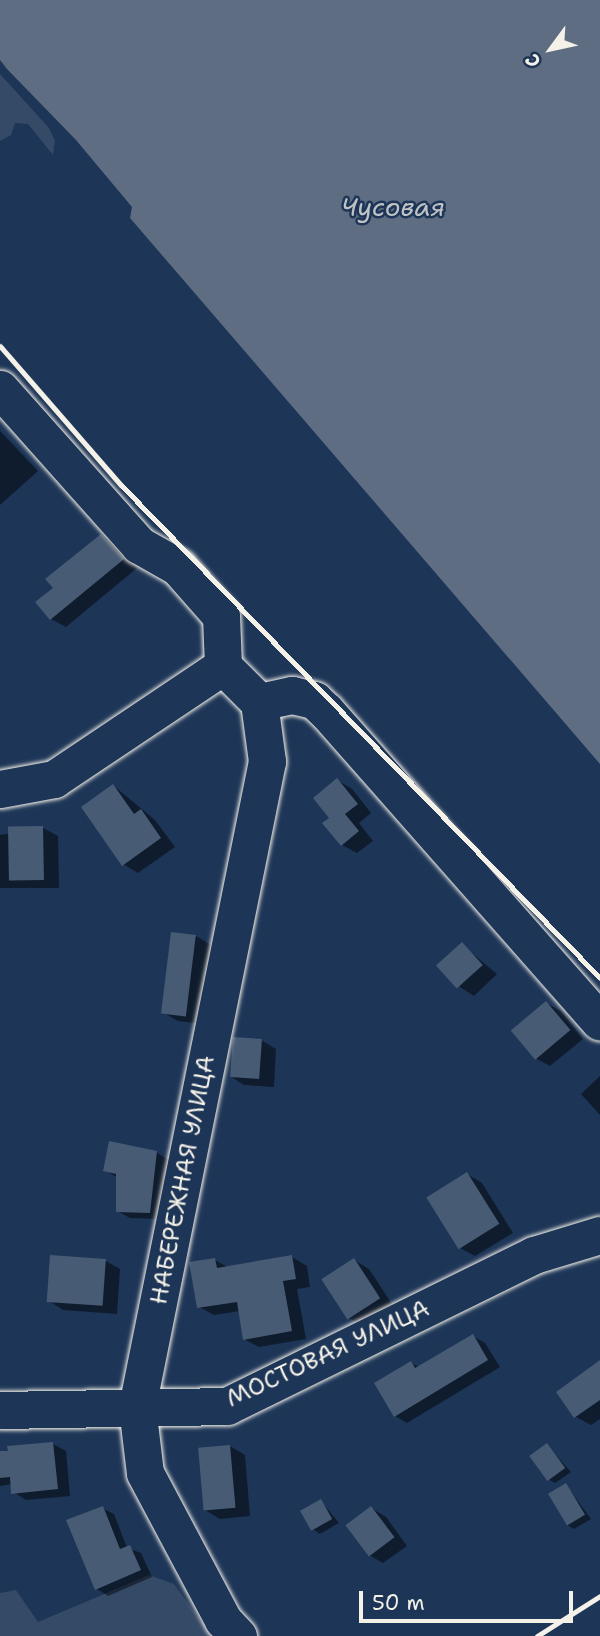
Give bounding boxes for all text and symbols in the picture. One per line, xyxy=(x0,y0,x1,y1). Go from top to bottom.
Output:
north arrow xyxy=(516,14,586,84)
text: С xyxy=(519,49,547,72)
water label: Чусовая xyxy=(341,191,445,223)
street label: НАБЕРЕЖНАЯ УЛИЦА xyxy=(145,1053,221,1307)
street label: МОСТОВАЯ УЛИЦА xyxy=(222,1294,434,1414)
scale bar xyxy=(362,1576,576,1620)
text: 50 m xyxy=(372,1589,425,1617)

